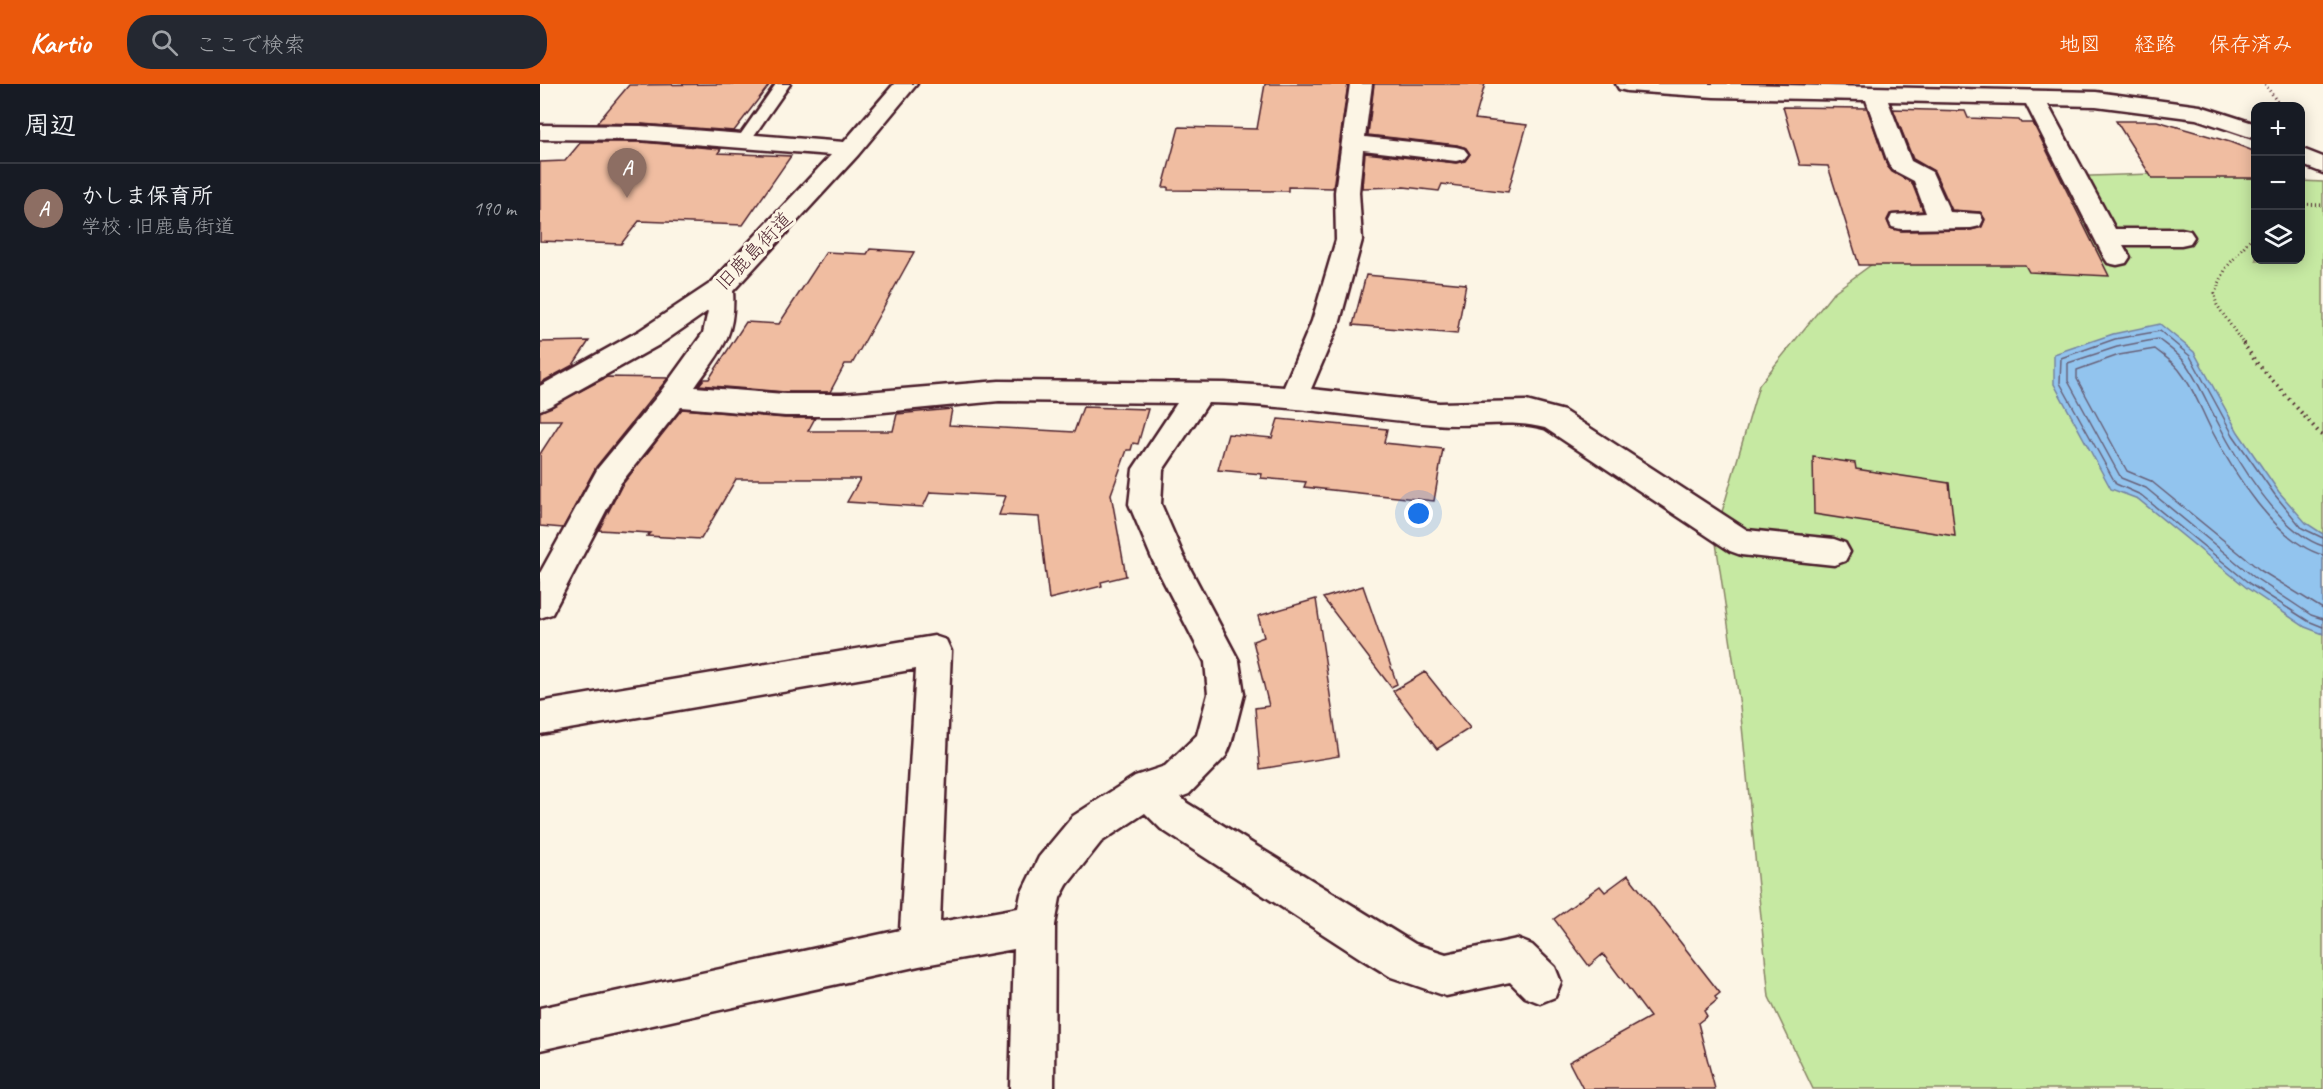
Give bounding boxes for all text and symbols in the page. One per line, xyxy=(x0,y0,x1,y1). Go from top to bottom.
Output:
search box xyxy=(127,15,547,69)
text: Kartio xyxy=(30,25,91,60)
icon: search xyxy=(148,26,181,59)
text: ここで検索 xyxy=(196,31,306,59)
text: 地図 xyxy=(2059,31,2101,57)
text: 経路 xyxy=(2134,31,2176,57)
text: 保存済み xyxy=(2209,31,2293,57)
map controls xyxy=(2251,102,2305,264)
button: + xyxy=(2251,102,2305,156)
text: 周辺 xyxy=(24,109,76,142)
pin: A xyxy=(608,148,646,198)
button: − xyxy=(2251,156,2305,210)
text: かしま保育所 xyxy=(81,182,213,210)
text: A xyxy=(38,196,49,221)
text: 190 m xyxy=(473,196,516,221)
street label: 旧鹿島街道 xyxy=(710,206,798,296)
button: layers xyxy=(2251,210,2305,264)
text: 学校 · 旧鹿島街道 xyxy=(81,214,234,239)
your location xyxy=(1404,499,1433,528)

